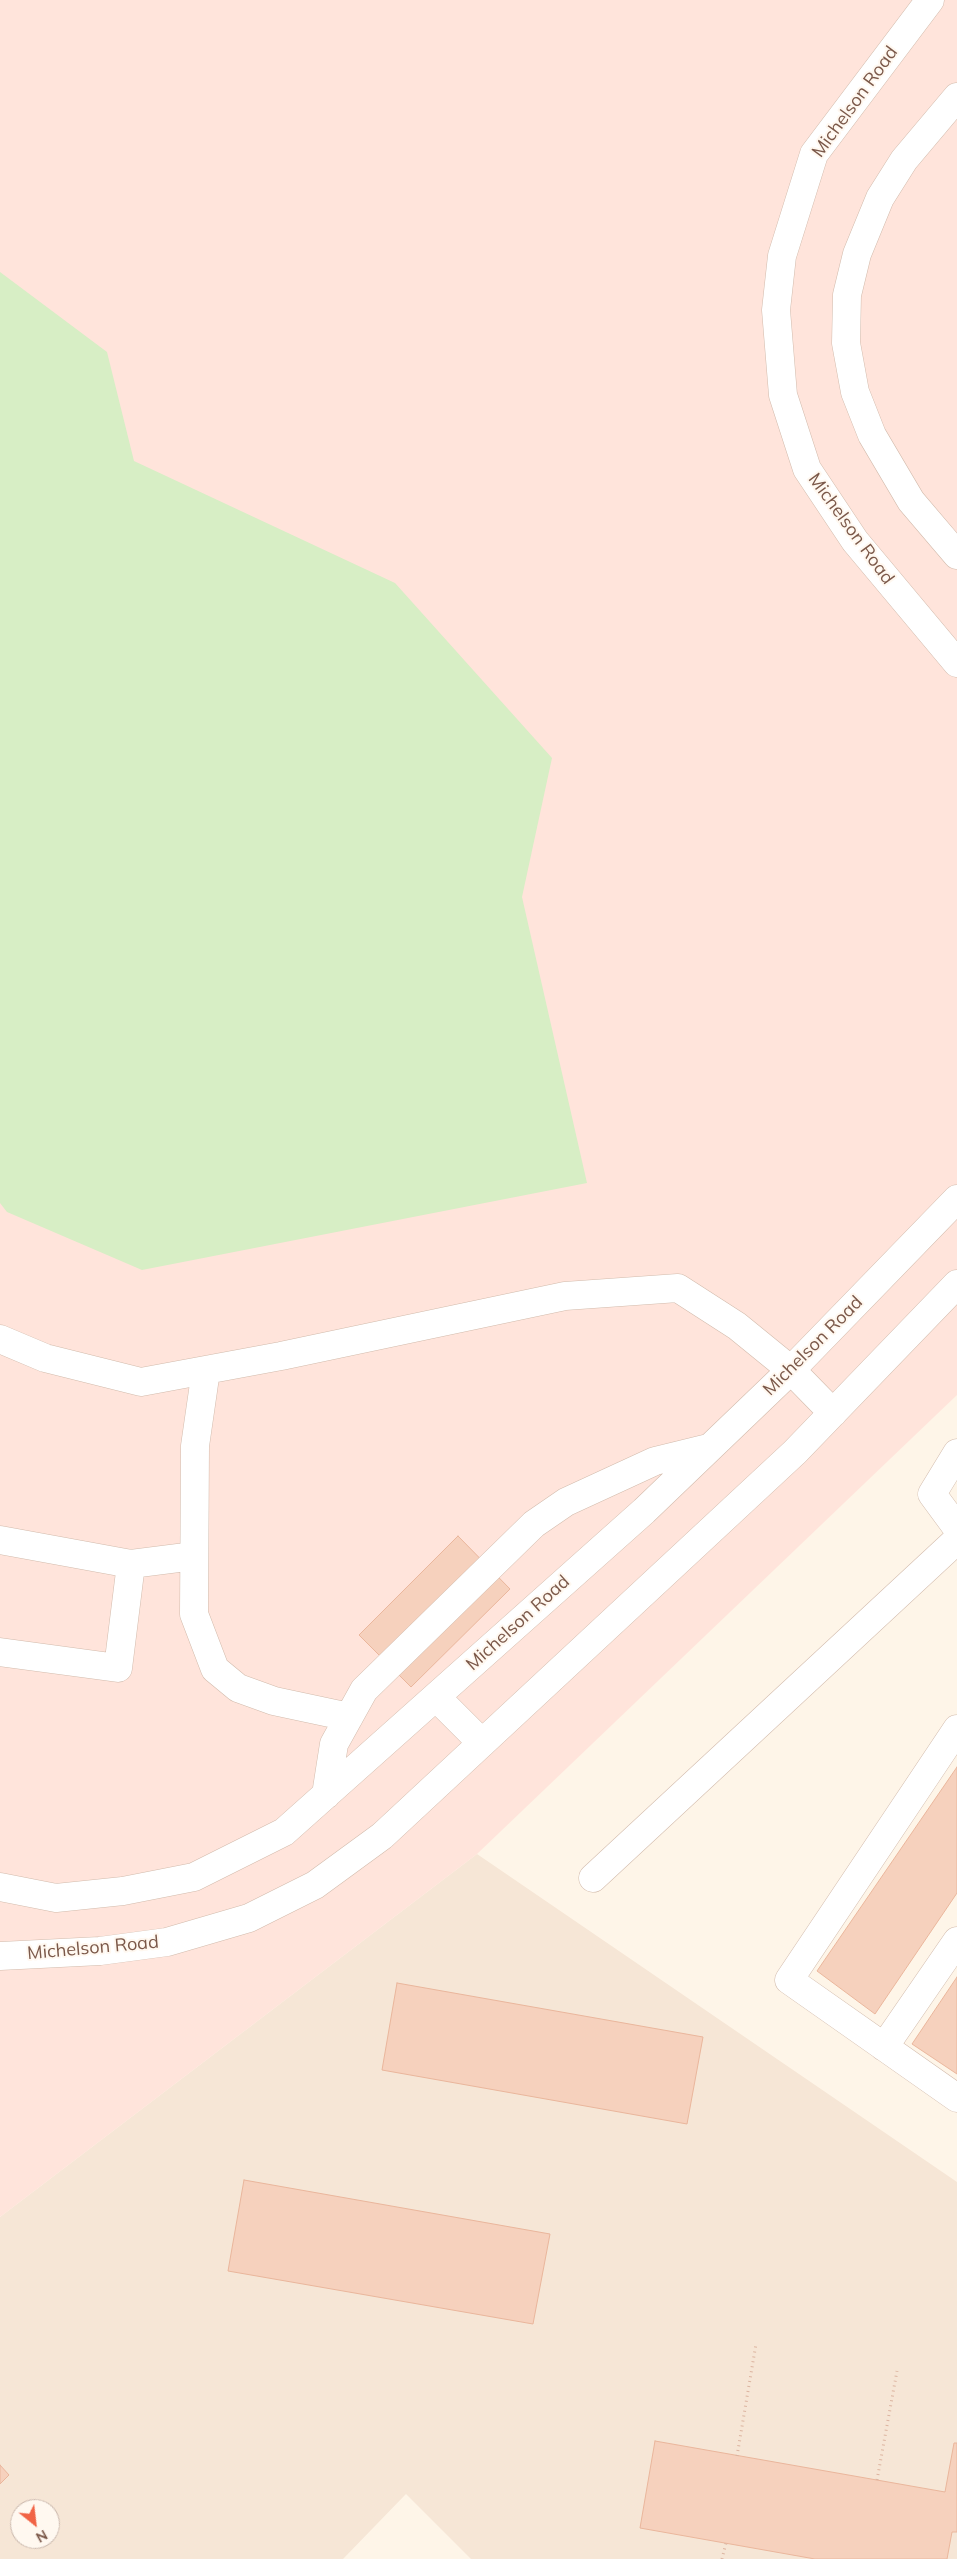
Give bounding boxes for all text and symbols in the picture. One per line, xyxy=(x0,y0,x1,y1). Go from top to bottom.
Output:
street label: Michelson Road xyxy=(808,42,902,162)
street label: Michelson Road xyxy=(804,469,898,589)
street label: Michelson Road xyxy=(759,1292,867,1400)
street label: Michelson Road xyxy=(462,1571,574,1675)
street label: Michelson Road xyxy=(26,1931,160,1965)
north arrow xyxy=(10,2499,60,2549)
text: N xyxy=(33,2526,51,2547)

